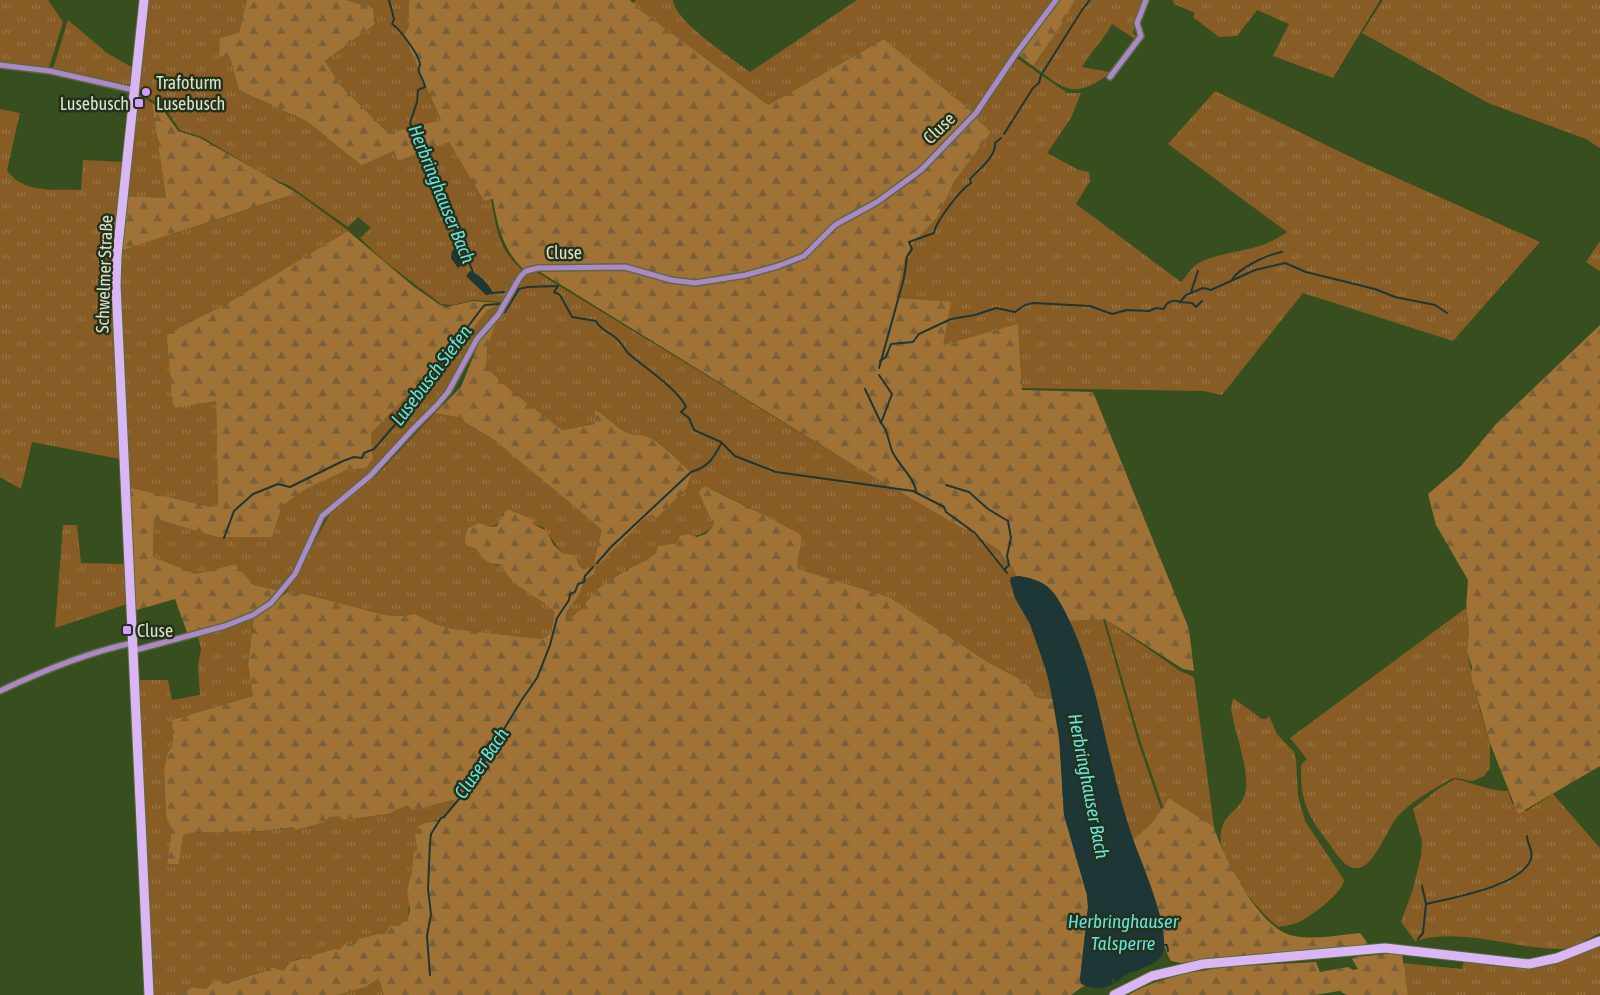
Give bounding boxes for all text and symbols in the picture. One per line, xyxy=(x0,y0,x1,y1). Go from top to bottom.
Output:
place label: Trafoturm Lusebusch xyxy=(156,72,225,114)
marker: Trafoturm Lusebusch xyxy=(140,86,152,98)
place label: Lusebusch xyxy=(60,93,129,114)
marker: Lusebusch xyxy=(133,97,145,109)
street label: Cluse xyxy=(919,108,959,148)
water label: Herbringhauser Bach xyxy=(404,122,480,266)
street label: Schwelmer Straße xyxy=(91,215,117,333)
street label: Cluse xyxy=(546,242,582,263)
water label: Lusebusch Siefen xyxy=(386,321,476,429)
place label: Cluse xyxy=(137,620,173,641)
marker: Cluse xyxy=(121,624,133,636)
water label: Herbringhauser Bach xyxy=(1064,712,1114,860)
water label: Cluser Bach xyxy=(449,724,513,802)
water label: Herbringhauser Talsperre xyxy=(1068,910,1180,954)

